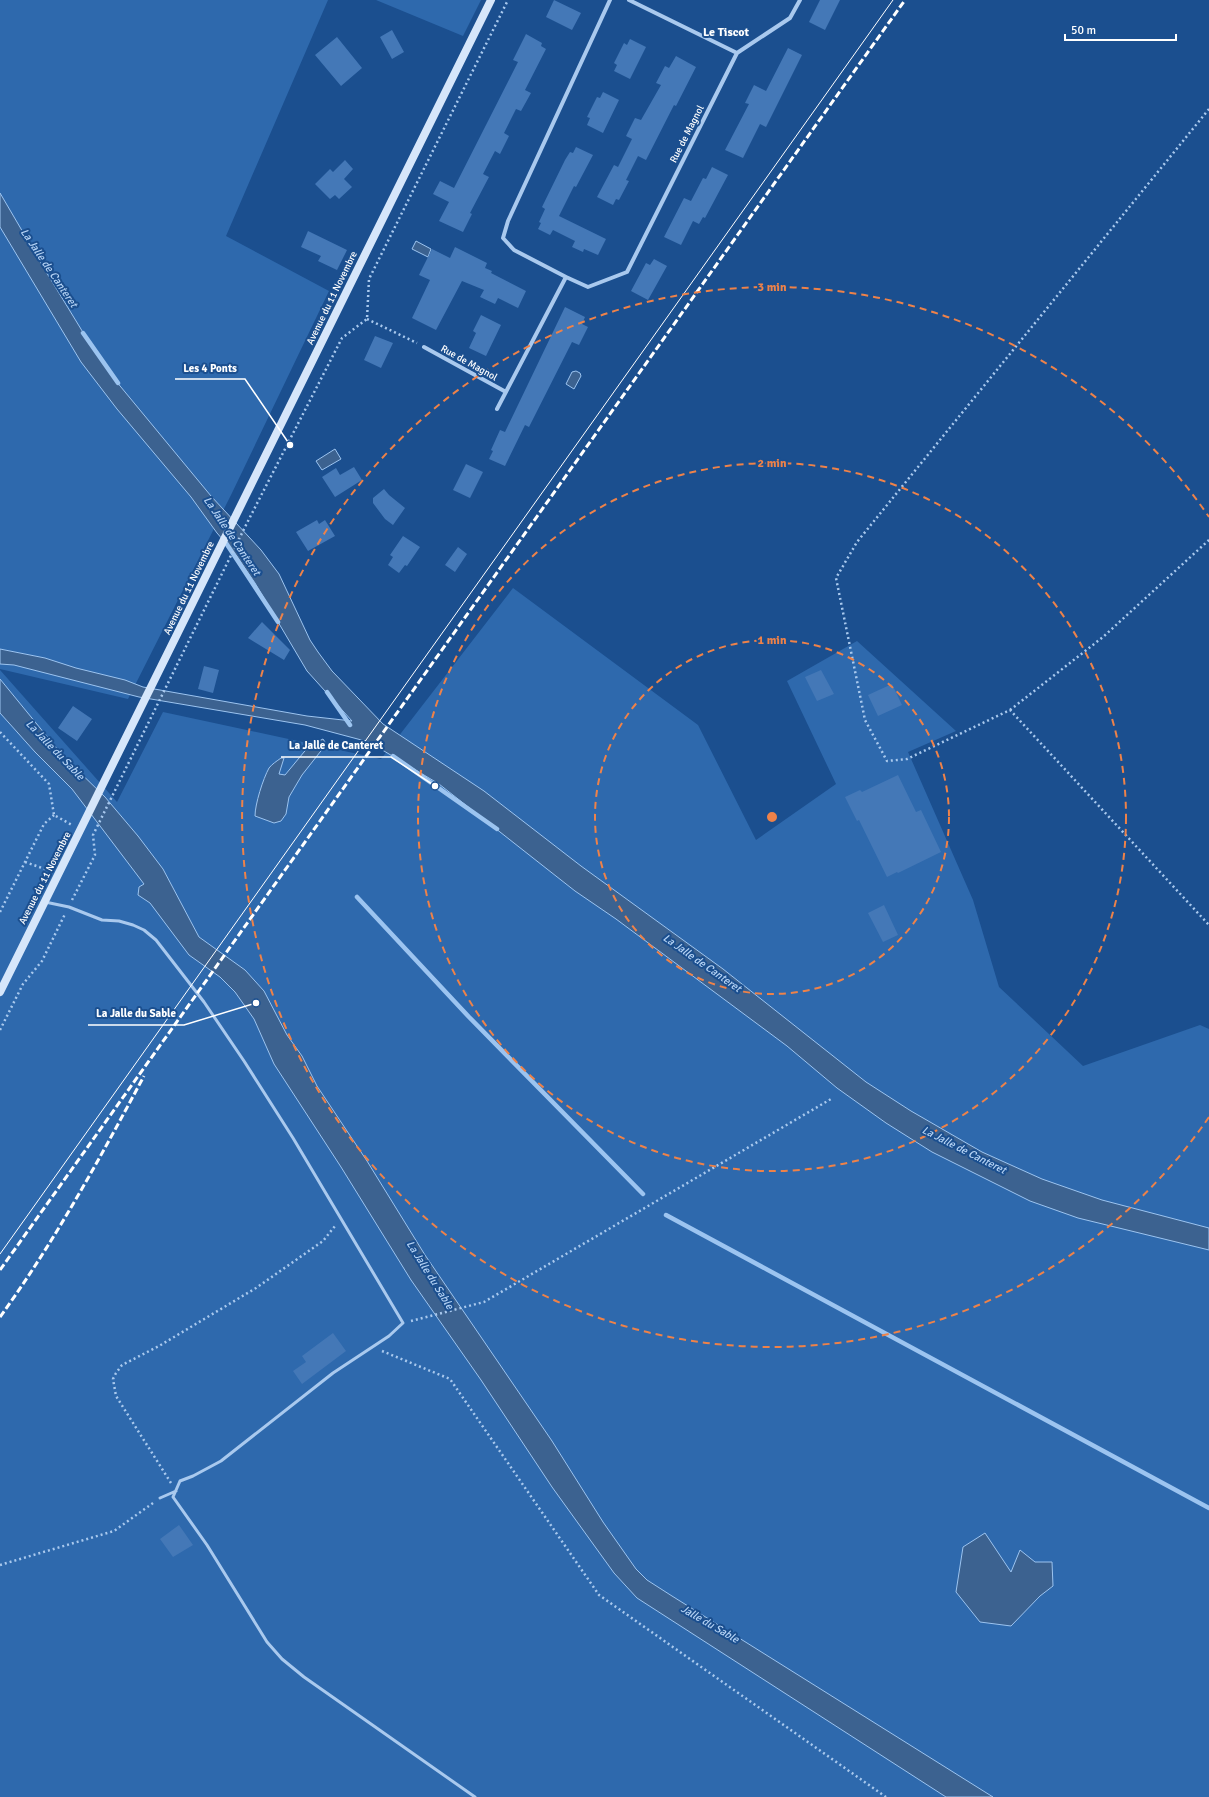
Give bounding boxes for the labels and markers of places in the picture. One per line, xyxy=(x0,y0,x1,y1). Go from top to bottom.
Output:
callout: Les 4 Ponts xyxy=(175,356,245,379)
callout: La Jalle de Canteret xyxy=(281,734,391,757)
centre of rings xyxy=(765,810,779,824)
callout: La Jalle du Sable xyxy=(88,1002,184,1025)

